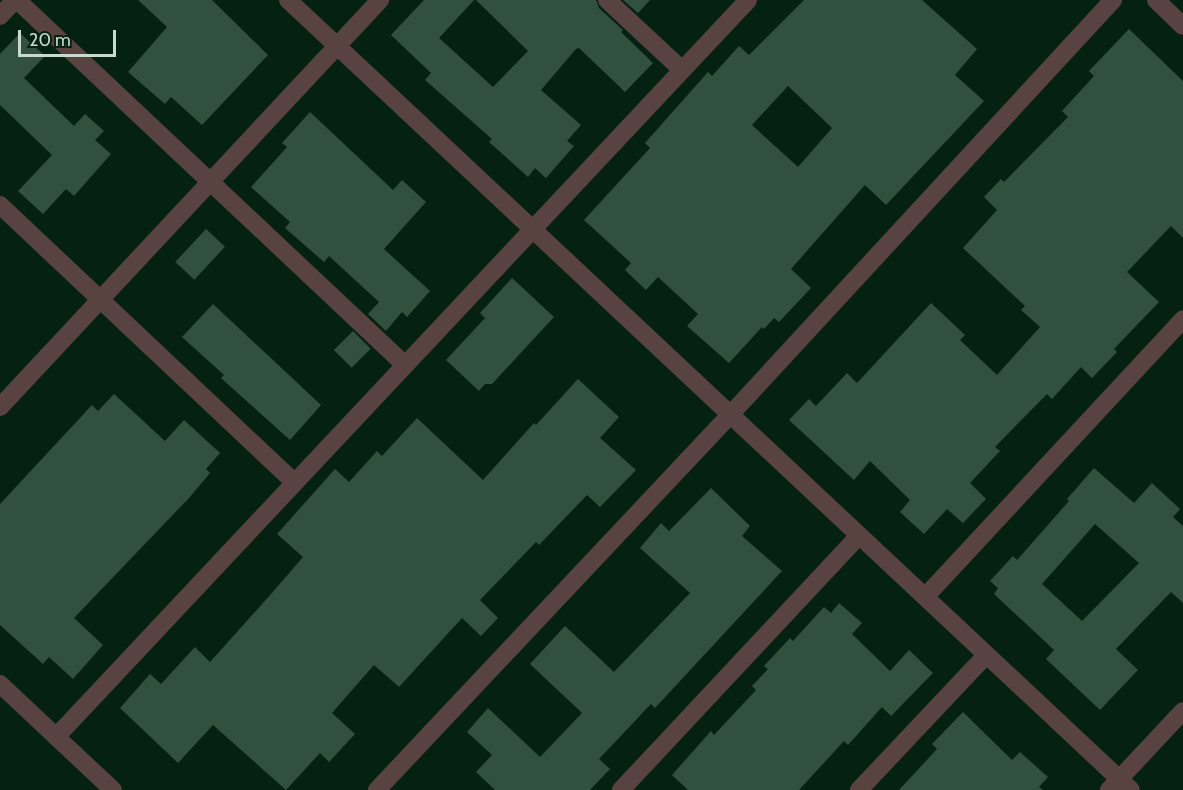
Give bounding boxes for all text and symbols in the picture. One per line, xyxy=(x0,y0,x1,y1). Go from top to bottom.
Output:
scale bar xyxy=(21,18,118,56)
text: 20 m xyxy=(29,29,71,51)

